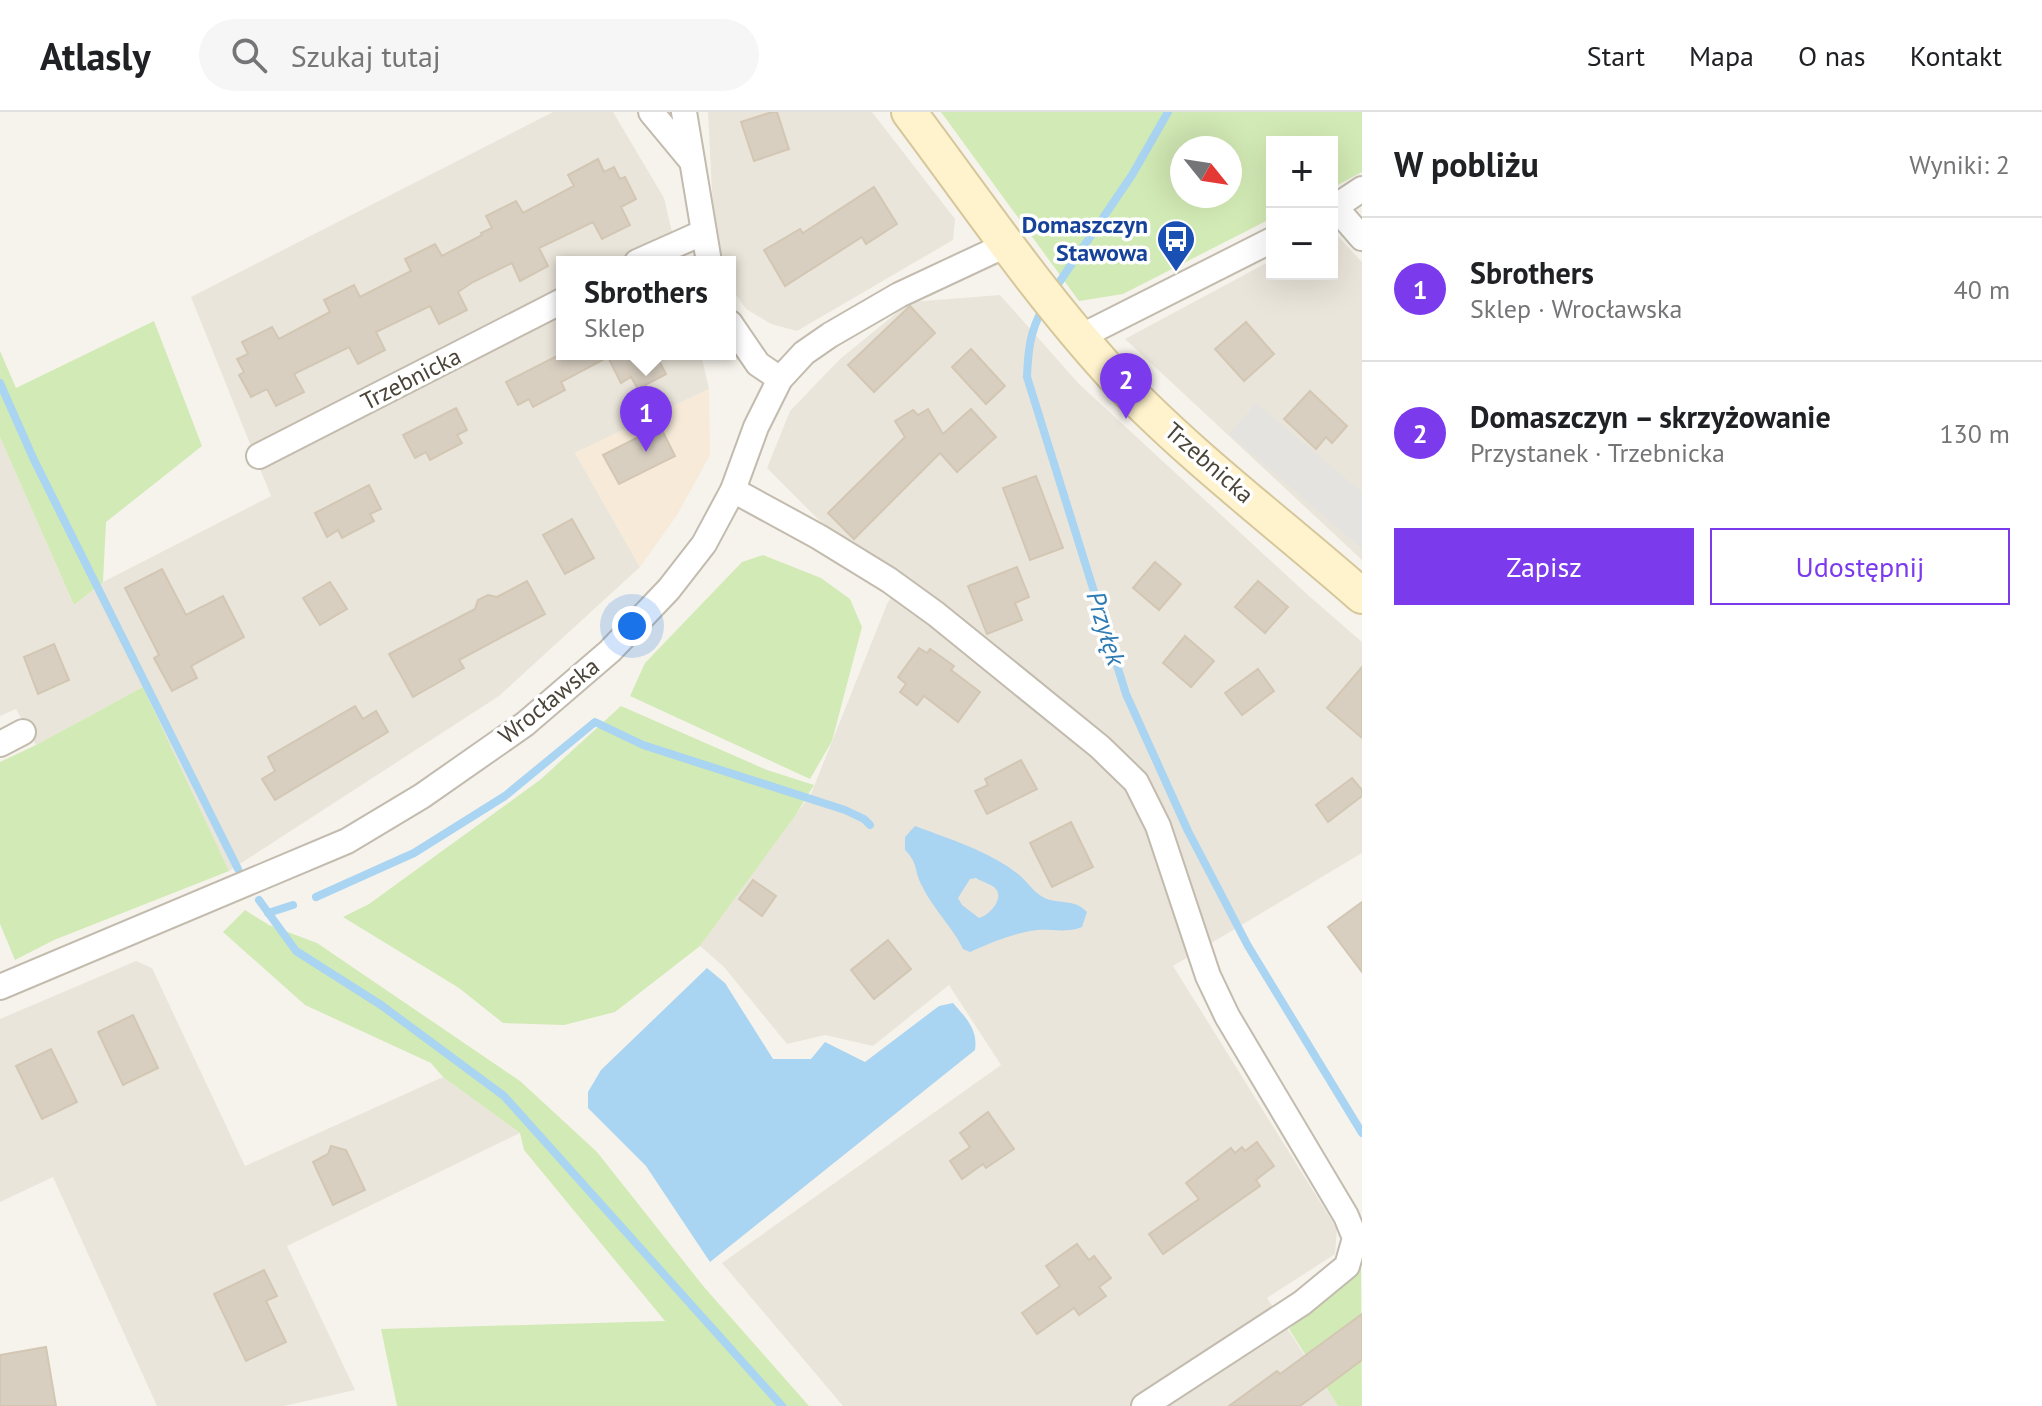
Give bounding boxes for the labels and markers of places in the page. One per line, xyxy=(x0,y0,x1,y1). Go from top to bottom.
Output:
place label: Domaszczyn Stawowa xyxy=(1022,209,1148,268)
bus stop icon: Domaszczyn Stawowa xyxy=(1155,218,1197,273)
pin: 2 xyxy=(1100,353,1152,419)
pin: 1 xyxy=(620,386,672,452)

